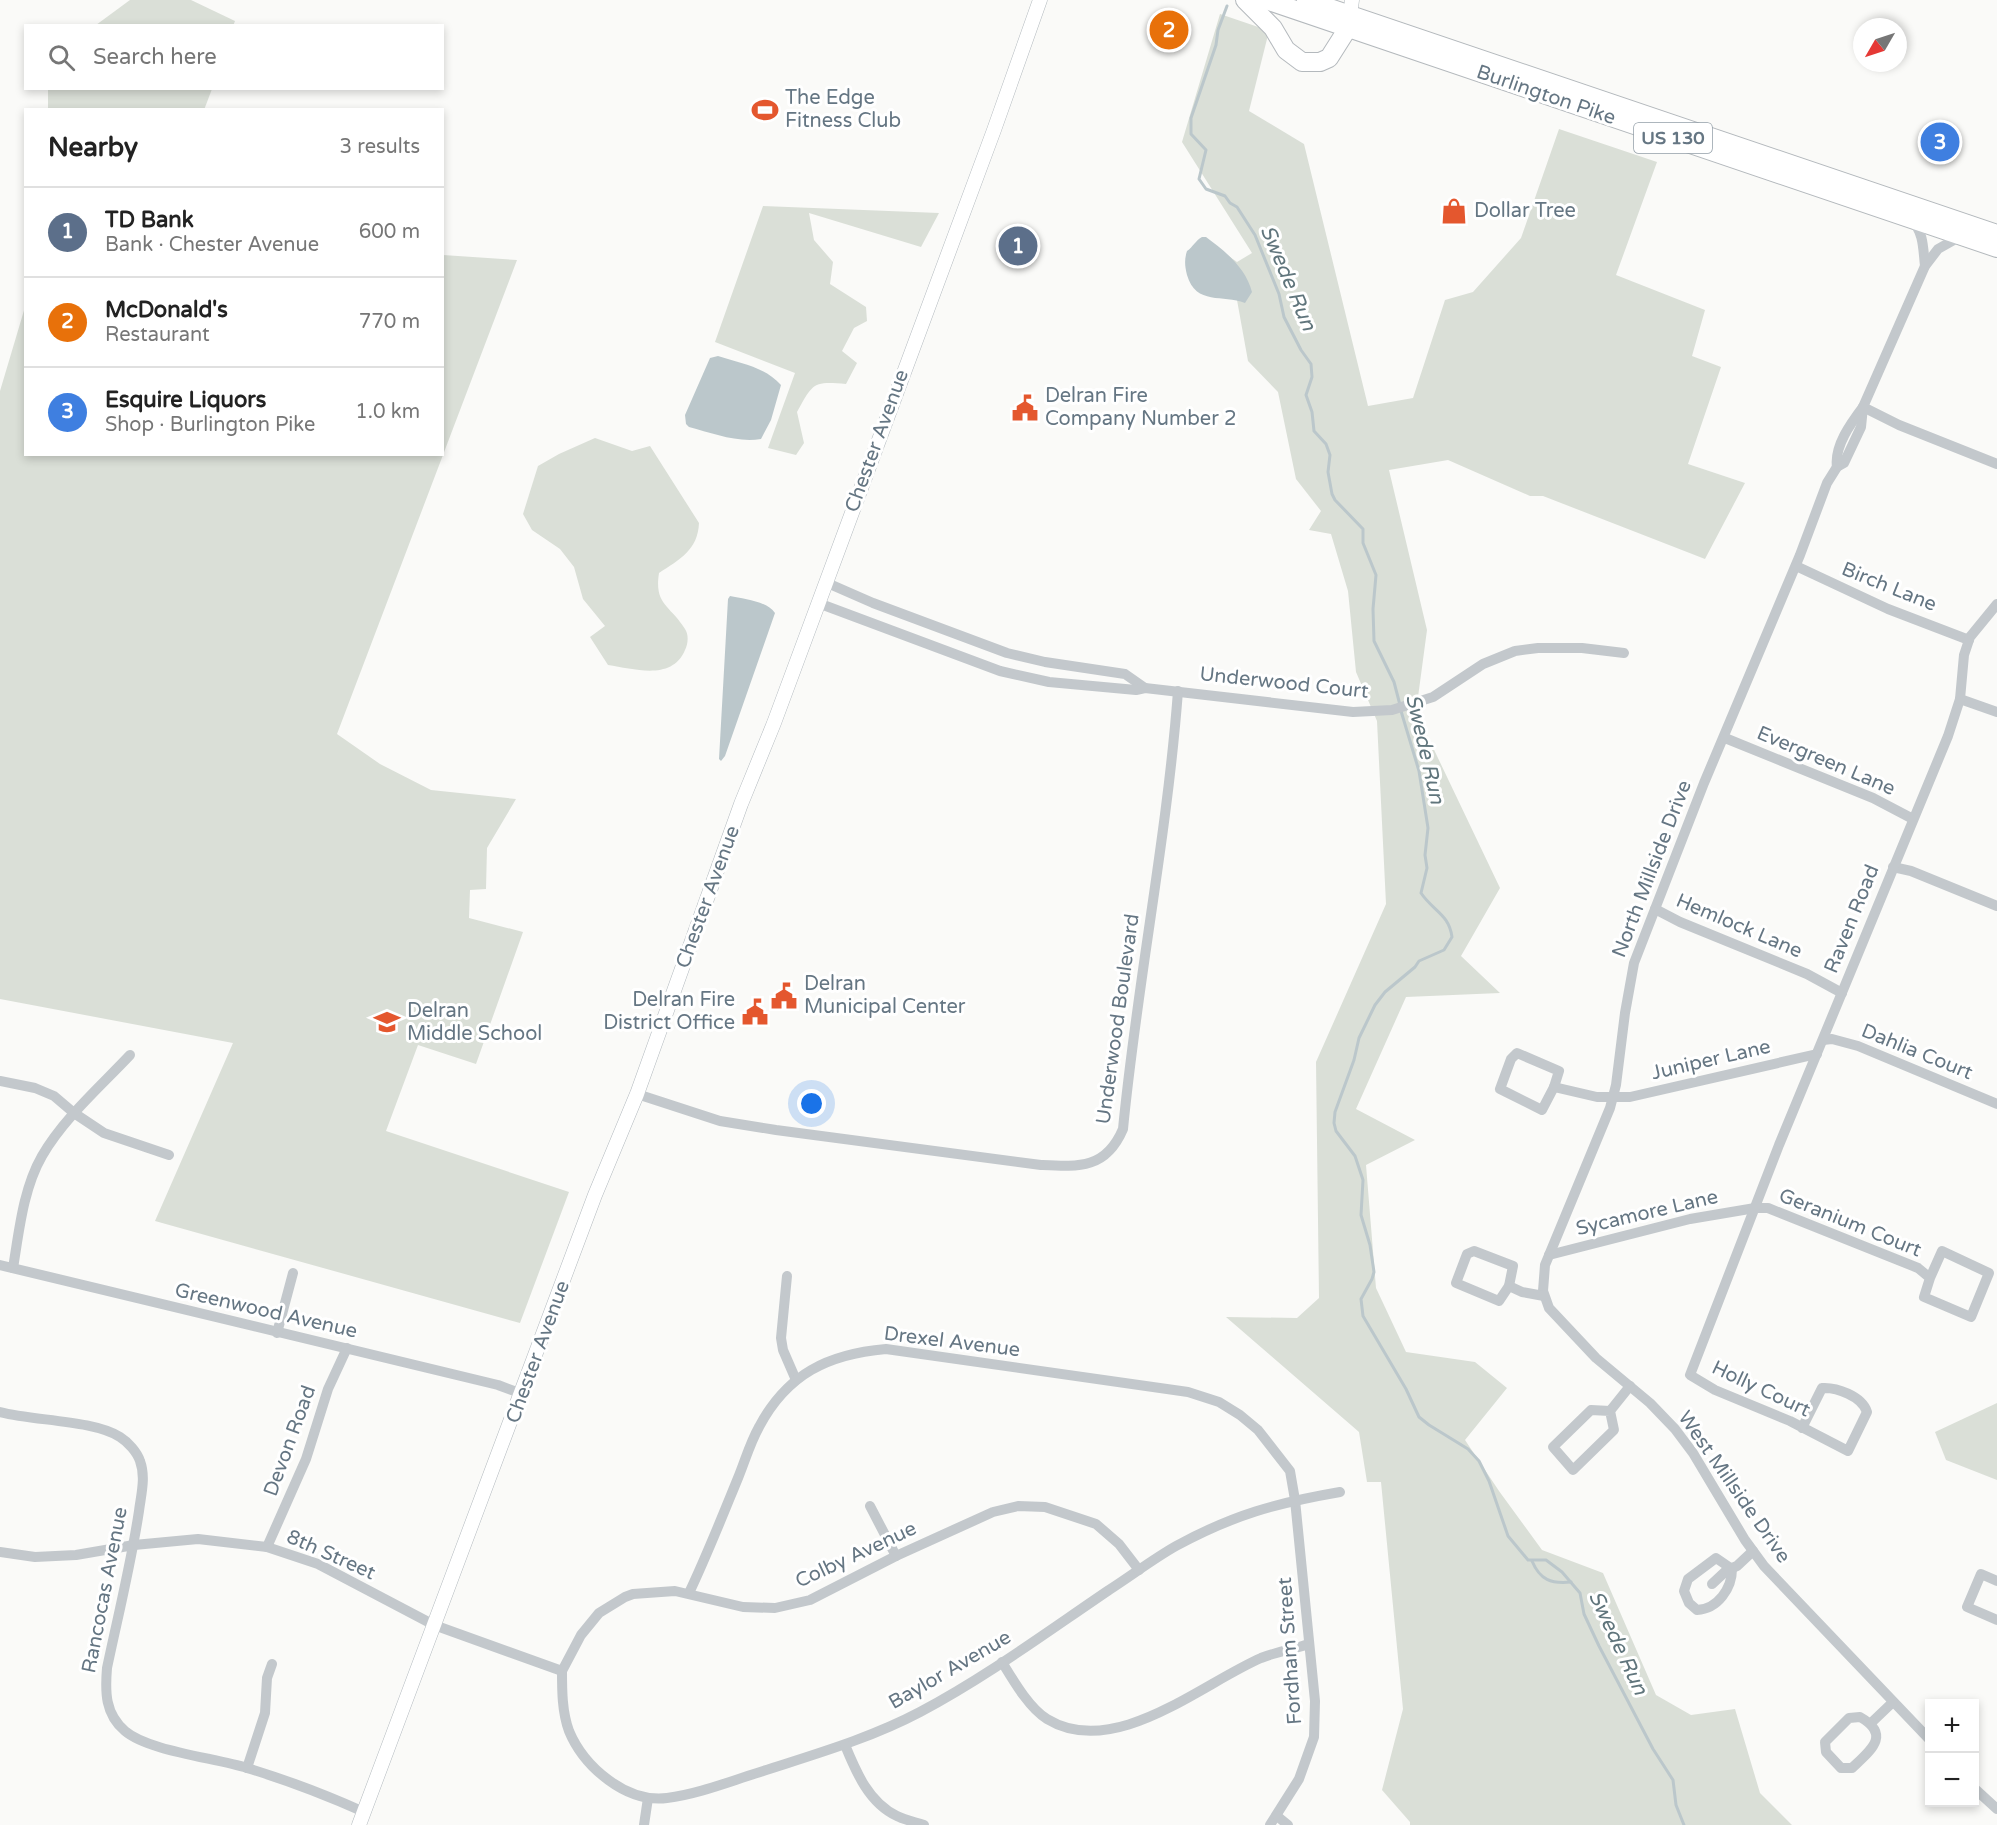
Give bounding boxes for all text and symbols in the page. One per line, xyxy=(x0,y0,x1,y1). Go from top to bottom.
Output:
pin: 2 xyxy=(1150,8,1188,52)
north arrow xyxy=(1853,18,1907,72)
search box xyxy=(24,24,444,90)
icon: search xyxy=(45,41,78,74)
text: Search here xyxy=(93,44,217,70)
street label: Burlington Pike xyxy=(1473,60,1619,130)
place label: The Edge Fitness Club xyxy=(785,86,901,133)
sports icon: The Edge Fitness Club xyxy=(750,95,780,125)
pin: 3 xyxy=(1920,120,1960,164)
road number: US 130 xyxy=(1634,123,1712,153)
text: Nearby xyxy=(48,132,138,163)
text: 3 results xyxy=(340,135,420,159)
shop icon: Dollar Tree xyxy=(1439,196,1469,226)
place label: Dollar Tree xyxy=(1474,199,1576,223)
text: TD Bank xyxy=(105,207,194,233)
text: 1 xyxy=(61,220,74,244)
text: 600 m xyxy=(359,220,420,244)
water label: Swede Run xyxy=(1255,222,1322,335)
pin: 1 xyxy=(998,224,1038,268)
text: Bank · Chester Avenue xyxy=(105,233,319,257)
text: McDonald's xyxy=(105,297,228,323)
text: 2 xyxy=(61,310,74,334)
text: 770 m xyxy=(359,310,420,334)
text: Restaurant xyxy=(105,323,210,347)
street label: Chester Avenue xyxy=(840,366,914,516)
place label: Delran Fire Company Number 2 xyxy=(1045,384,1237,431)
text: Esquire Liquors xyxy=(105,387,266,413)
public building icon: Delran Fire Company Number 2 xyxy=(1010,393,1040,423)
text: 3 xyxy=(61,400,74,424)
text: 1.0 km xyxy=(355,400,420,424)
text: Shop · Burlington Pike xyxy=(105,413,315,437)
street label: Birch Lane xyxy=(1838,557,1940,617)
street label: Underwood Court xyxy=(1198,662,1370,704)
water label: Swede Run xyxy=(1400,692,1450,807)
street label: Evergreen Lane xyxy=(1753,721,1899,801)
street label: North Millside Drive xyxy=(1607,777,1697,961)
street label: Chester Avenue xyxy=(671,822,745,972)
street label: Raven Road xyxy=(1819,861,1885,977)
street label: Hemlock Lane xyxy=(1672,889,1806,963)
street label: Underwood Boulevard xyxy=(1091,912,1145,1126)
place label: Delran Municipal Center xyxy=(804,972,966,1019)
public building icon: Delran Municipal Center xyxy=(769,981,799,1011)
place label: Delran Fire District Office xyxy=(603,988,735,1035)
public building icon: Delran Fire District Office xyxy=(740,997,770,1027)
place label: Delran Middle School xyxy=(407,999,542,1046)
school or university icon: Delran Middle School xyxy=(372,1007,402,1037)
street label: Dahlia Court xyxy=(1858,1019,1976,1085)
street label: Juniper Lane xyxy=(1649,1035,1773,1085)
your location xyxy=(797,1089,826,1118)
street label: Geranium Court xyxy=(1775,1184,1925,1263)
street label: Sycamore Lane xyxy=(1574,1185,1720,1241)
street label: Chester Avenue xyxy=(501,1277,575,1427)
street label: Greenwood Avenue xyxy=(172,1278,360,1344)
street label: Drexel Avenue xyxy=(883,1322,1021,1362)
street label: Holly Court xyxy=(1708,1356,1814,1422)
street label: Devon Road xyxy=(259,1382,321,1500)
street label: West Millside Drive xyxy=(1673,1406,1795,1568)
street label: Rancocas Avenue xyxy=(77,1505,133,1675)
street label: Colby Avenue xyxy=(792,1516,920,1594)
street label: 8th Street xyxy=(283,1525,379,1585)
street label: Fordham Street xyxy=(1273,1576,1307,1725)
water label: Swede Run xyxy=(1583,1587,1653,1700)
street label: Baylor Avenue xyxy=(885,1625,1015,1715)
map controls xyxy=(1925,1699,1979,1807)
button: + xyxy=(1925,1699,1979,1753)
button: − xyxy=(1925,1753,1979,1807)

